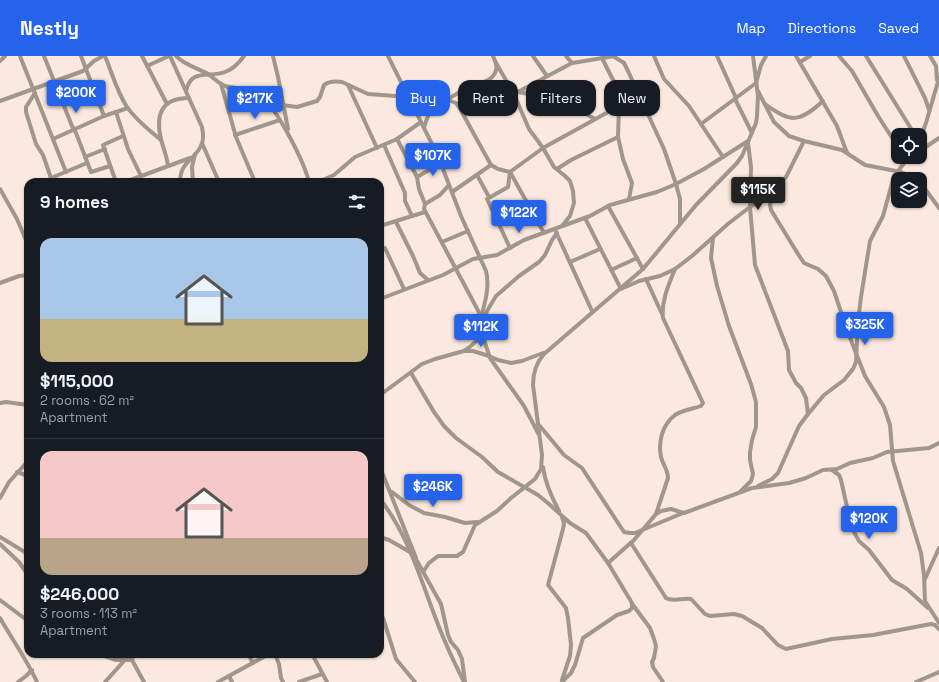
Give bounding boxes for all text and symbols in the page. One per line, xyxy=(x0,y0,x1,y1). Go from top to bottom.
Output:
text: Nestly xyxy=(20,16,79,41)
text: Map xyxy=(736,19,766,37)
text: Directions xyxy=(788,19,856,37)
text: Saved xyxy=(878,19,919,37)
pin: $200K xyxy=(48,80,104,114)
chip: Buy xyxy=(396,80,450,116)
chip: Rent xyxy=(458,80,518,116)
chip: Filters xyxy=(526,80,596,116)
chip: New xyxy=(604,80,660,116)
text: $200K xyxy=(56,84,96,101)
pin: $217K xyxy=(227,86,283,120)
text: $217K xyxy=(237,90,273,107)
map controls xyxy=(891,128,927,208)
button: locate xyxy=(891,128,927,164)
pin: $107K xyxy=(405,143,461,177)
text: $107K xyxy=(414,147,452,164)
button: layers xyxy=(891,172,927,208)
pin: $115K xyxy=(730,177,786,211)
text: $115K xyxy=(740,181,776,198)
text: 9 homes xyxy=(40,191,109,213)
icon: filters xyxy=(346,191,368,213)
pin: $122K xyxy=(491,200,547,234)
text: $122K xyxy=(500,204,538,221)
icon: home xyxy=(168,264,240,336)
pin: $325K xyxy=(837,312,893,346)
pin: $112K xyxy=(453,314,509,348)
text: $325K xyxy=(845,316,885,333)
text: $112K xyxy=(463,318,499,335)
text: $115,000 xyxy=(40,370,114,392)
text: 2 rooms · 62 m² xyxy=(40,392,134,409)
text: Apartment xyxy=(40,409,108,426)
pin: $246K xyxy=(405,474,461,508)
icon: home xyxy=(168,477,240,549)
text: $246K xyxy=(413,478,453,495)
pin: $120K xyxy=(841,506,897,540)
text: $120K xyxy=(850,510,888,527)
text: $246,000 xyxy=(40,583,119,605)
text: 3 rooms · 113 m² xyxy=(40,605,137,622)
text: Apartment xyxy=(40,622,108,639)

